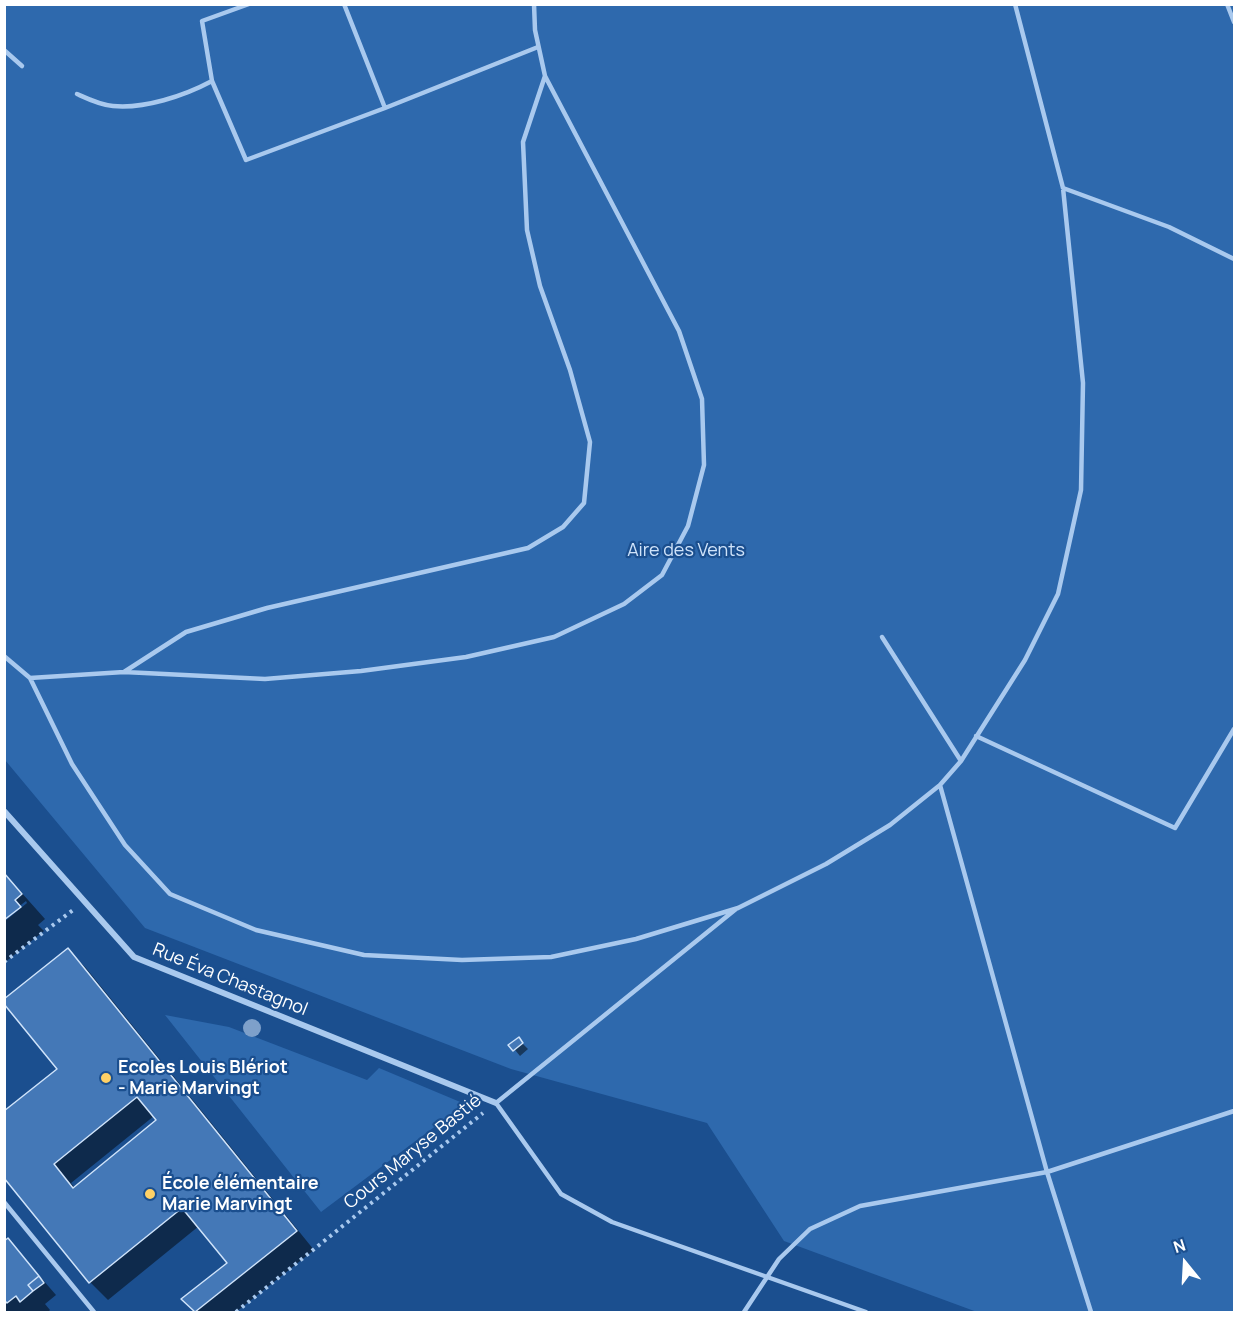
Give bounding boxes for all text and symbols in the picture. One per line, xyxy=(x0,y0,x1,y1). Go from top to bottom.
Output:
park label: Aire des Vents xyxy=(627,540,745,562)
street label: Rue Éva Chastagnol xyxy=(149,939,311,1021)
place label: Ecoles Louis Blériot - Marie Marvingt xyxy=(118,1057,288,1100)
marker: Ecoles Louis Blériot - Marie Marvingt xyxy=(99,1071,113,1085)
street label: Cours Maryse Bastié xyxy=(340,1090,486,1214)
place label: École élémentaire Marie Marvingt xyxy=(162,1173,319,1216)
marker: École élémentaire Marie Marvingt xyxy=(143,1187,157,1201)
north arrow xyxy=(1155,1233,1215,1293)
text: N xyxy=(1171,1234,1188,1258)

